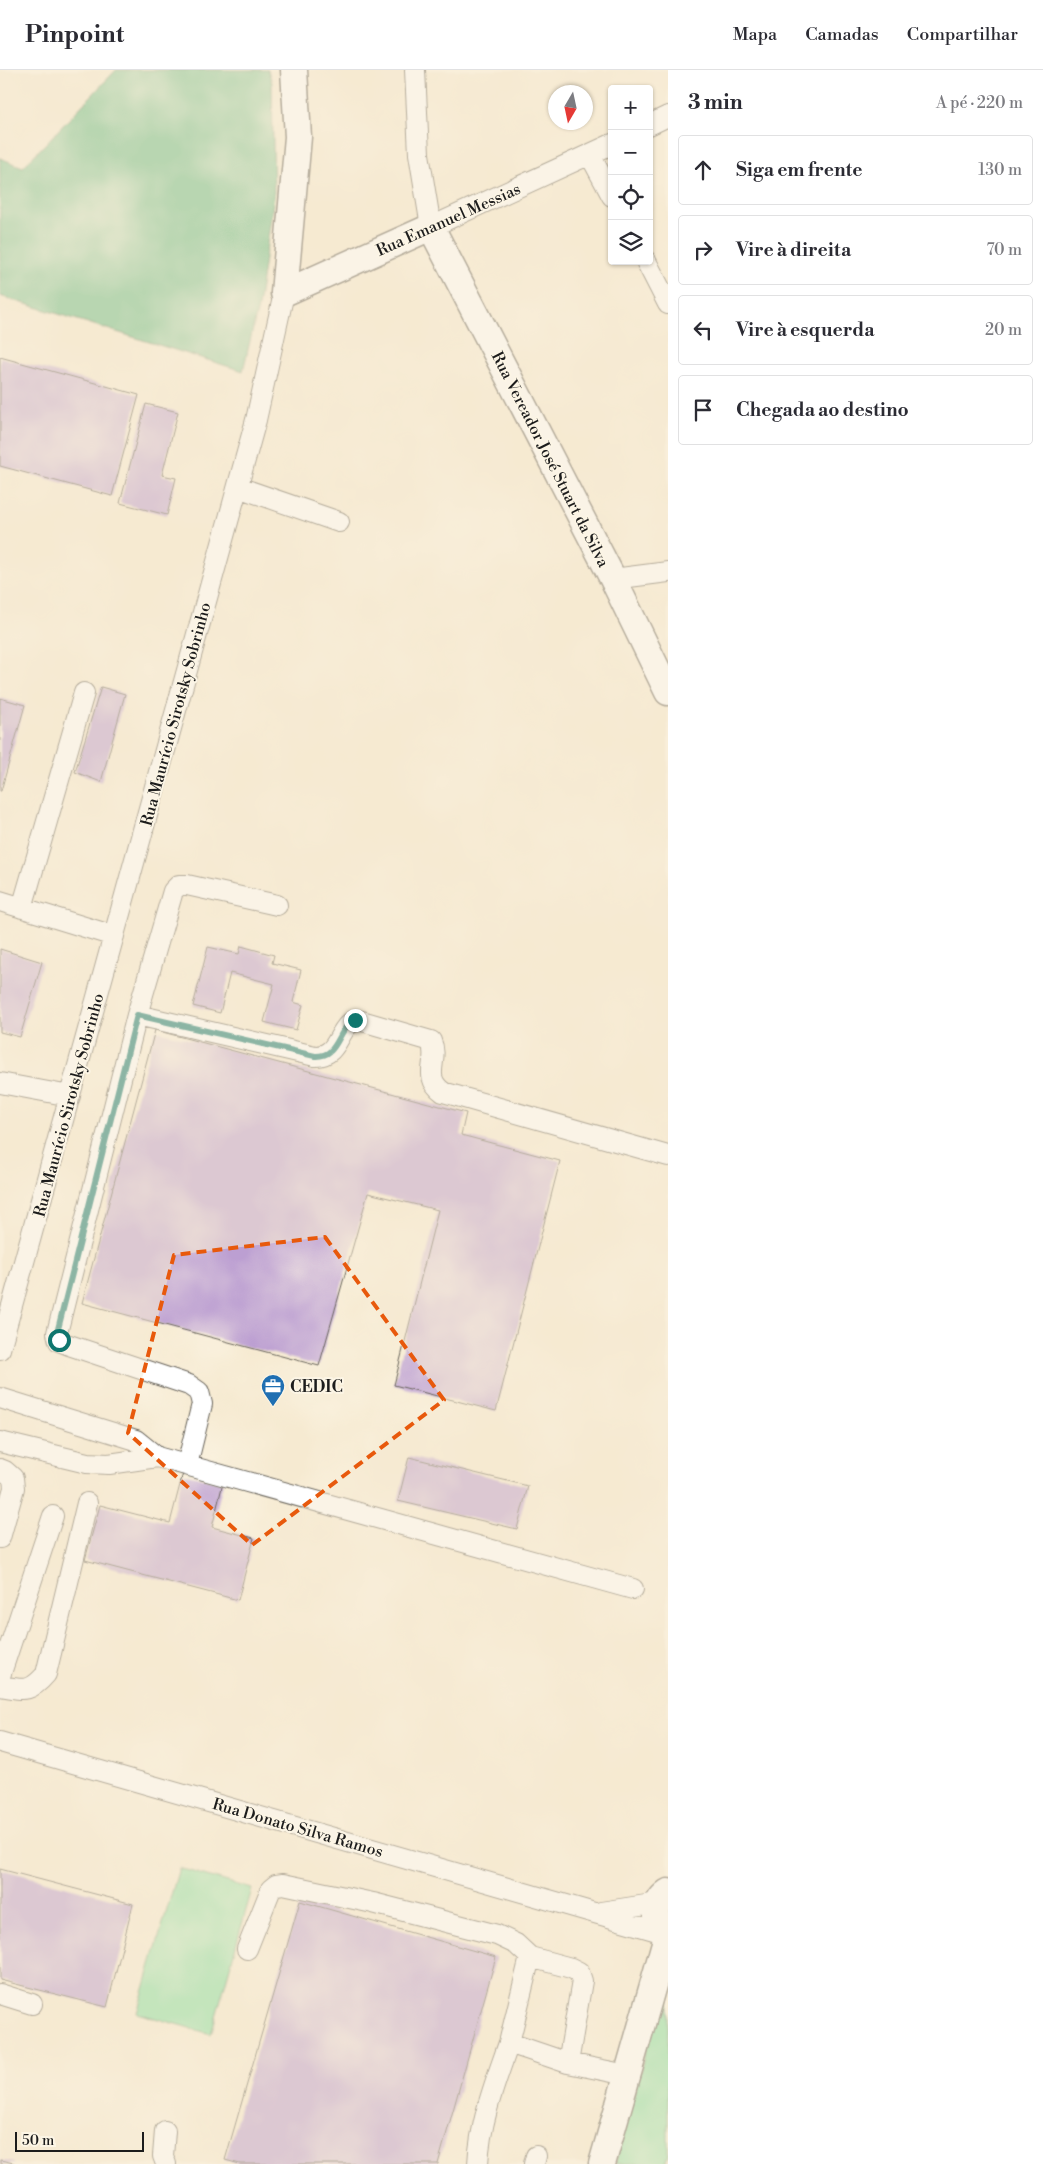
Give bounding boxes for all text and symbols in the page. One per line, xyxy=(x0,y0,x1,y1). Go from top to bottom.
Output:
text: Pinpoint xyxy=(25,20,124,50)
text: Mapa xyxy=(733,23,777,46)
text: Camadas xyxy=(805,23,879,46)
text: Compartilhar xyxy=(907,23,1018,46)
north arrow xyxy=(548,85,593,130)
map controls xyxy=(608,85,653,265)
button: + xyxy=(608,85,653,130)
text: 3 min xyxy=(688,90,743,116)
text: A pé · 220 m xyxy=(936,93,1023,113)
button: − xyxy=(608,130,653,175)
icon: ahead xyxy=(689,156,717,184)
text: Siga em frente xyxy=(736,158,863,182)
text: 130 m xyxy=(978,160,1022,180)
button: locate xyxy=(608,175,653,220)
street label: Rua Emanuel Messias xyxy=(373,179,524,261)
button: layers xyxy=(608,220,653,265)
icon: right xyxy=(689,236,717,264)
text: Vire à direita xyxy=(736,238,851,262)
text: 70 m xyxy=(986,240,1022,260)
icon: left xyxy=(689,316,717,344)
text: Vire à esquerda xyxy=(736,318,875,342)
text: 20 m xyxy=(985,320,1022,340)
street label: Rua Vereador José Stuart da Silva xyxy=(487,348,614,571)
icon: arrive xyxy=(689,396,717,424)
text: Chegada ao destino xyxy=(736,398,909,422)
street label: Rua Maurício Sirotsky Sobrinho xyxy=(136,600,216,828)
street label: Rua Maurício Sirotsky Sobrinho xyxy=(29,991,109,1219)
route end xyxy=(344,1009,367,1032)
route start xyxy=(48,1329,71,1352)
office icon: CEDIC xyxy=(260,1373,286,1407)
place label: CEDIC xyxy=(290,1377,343,1397)
street label: Rua Donato Silva Ramos xyxy=(210,1794,385,1862)
scale bar xyxy=(15,2129,144,2152)
text: 50 m xyxy=(22,2132,54,2150)

